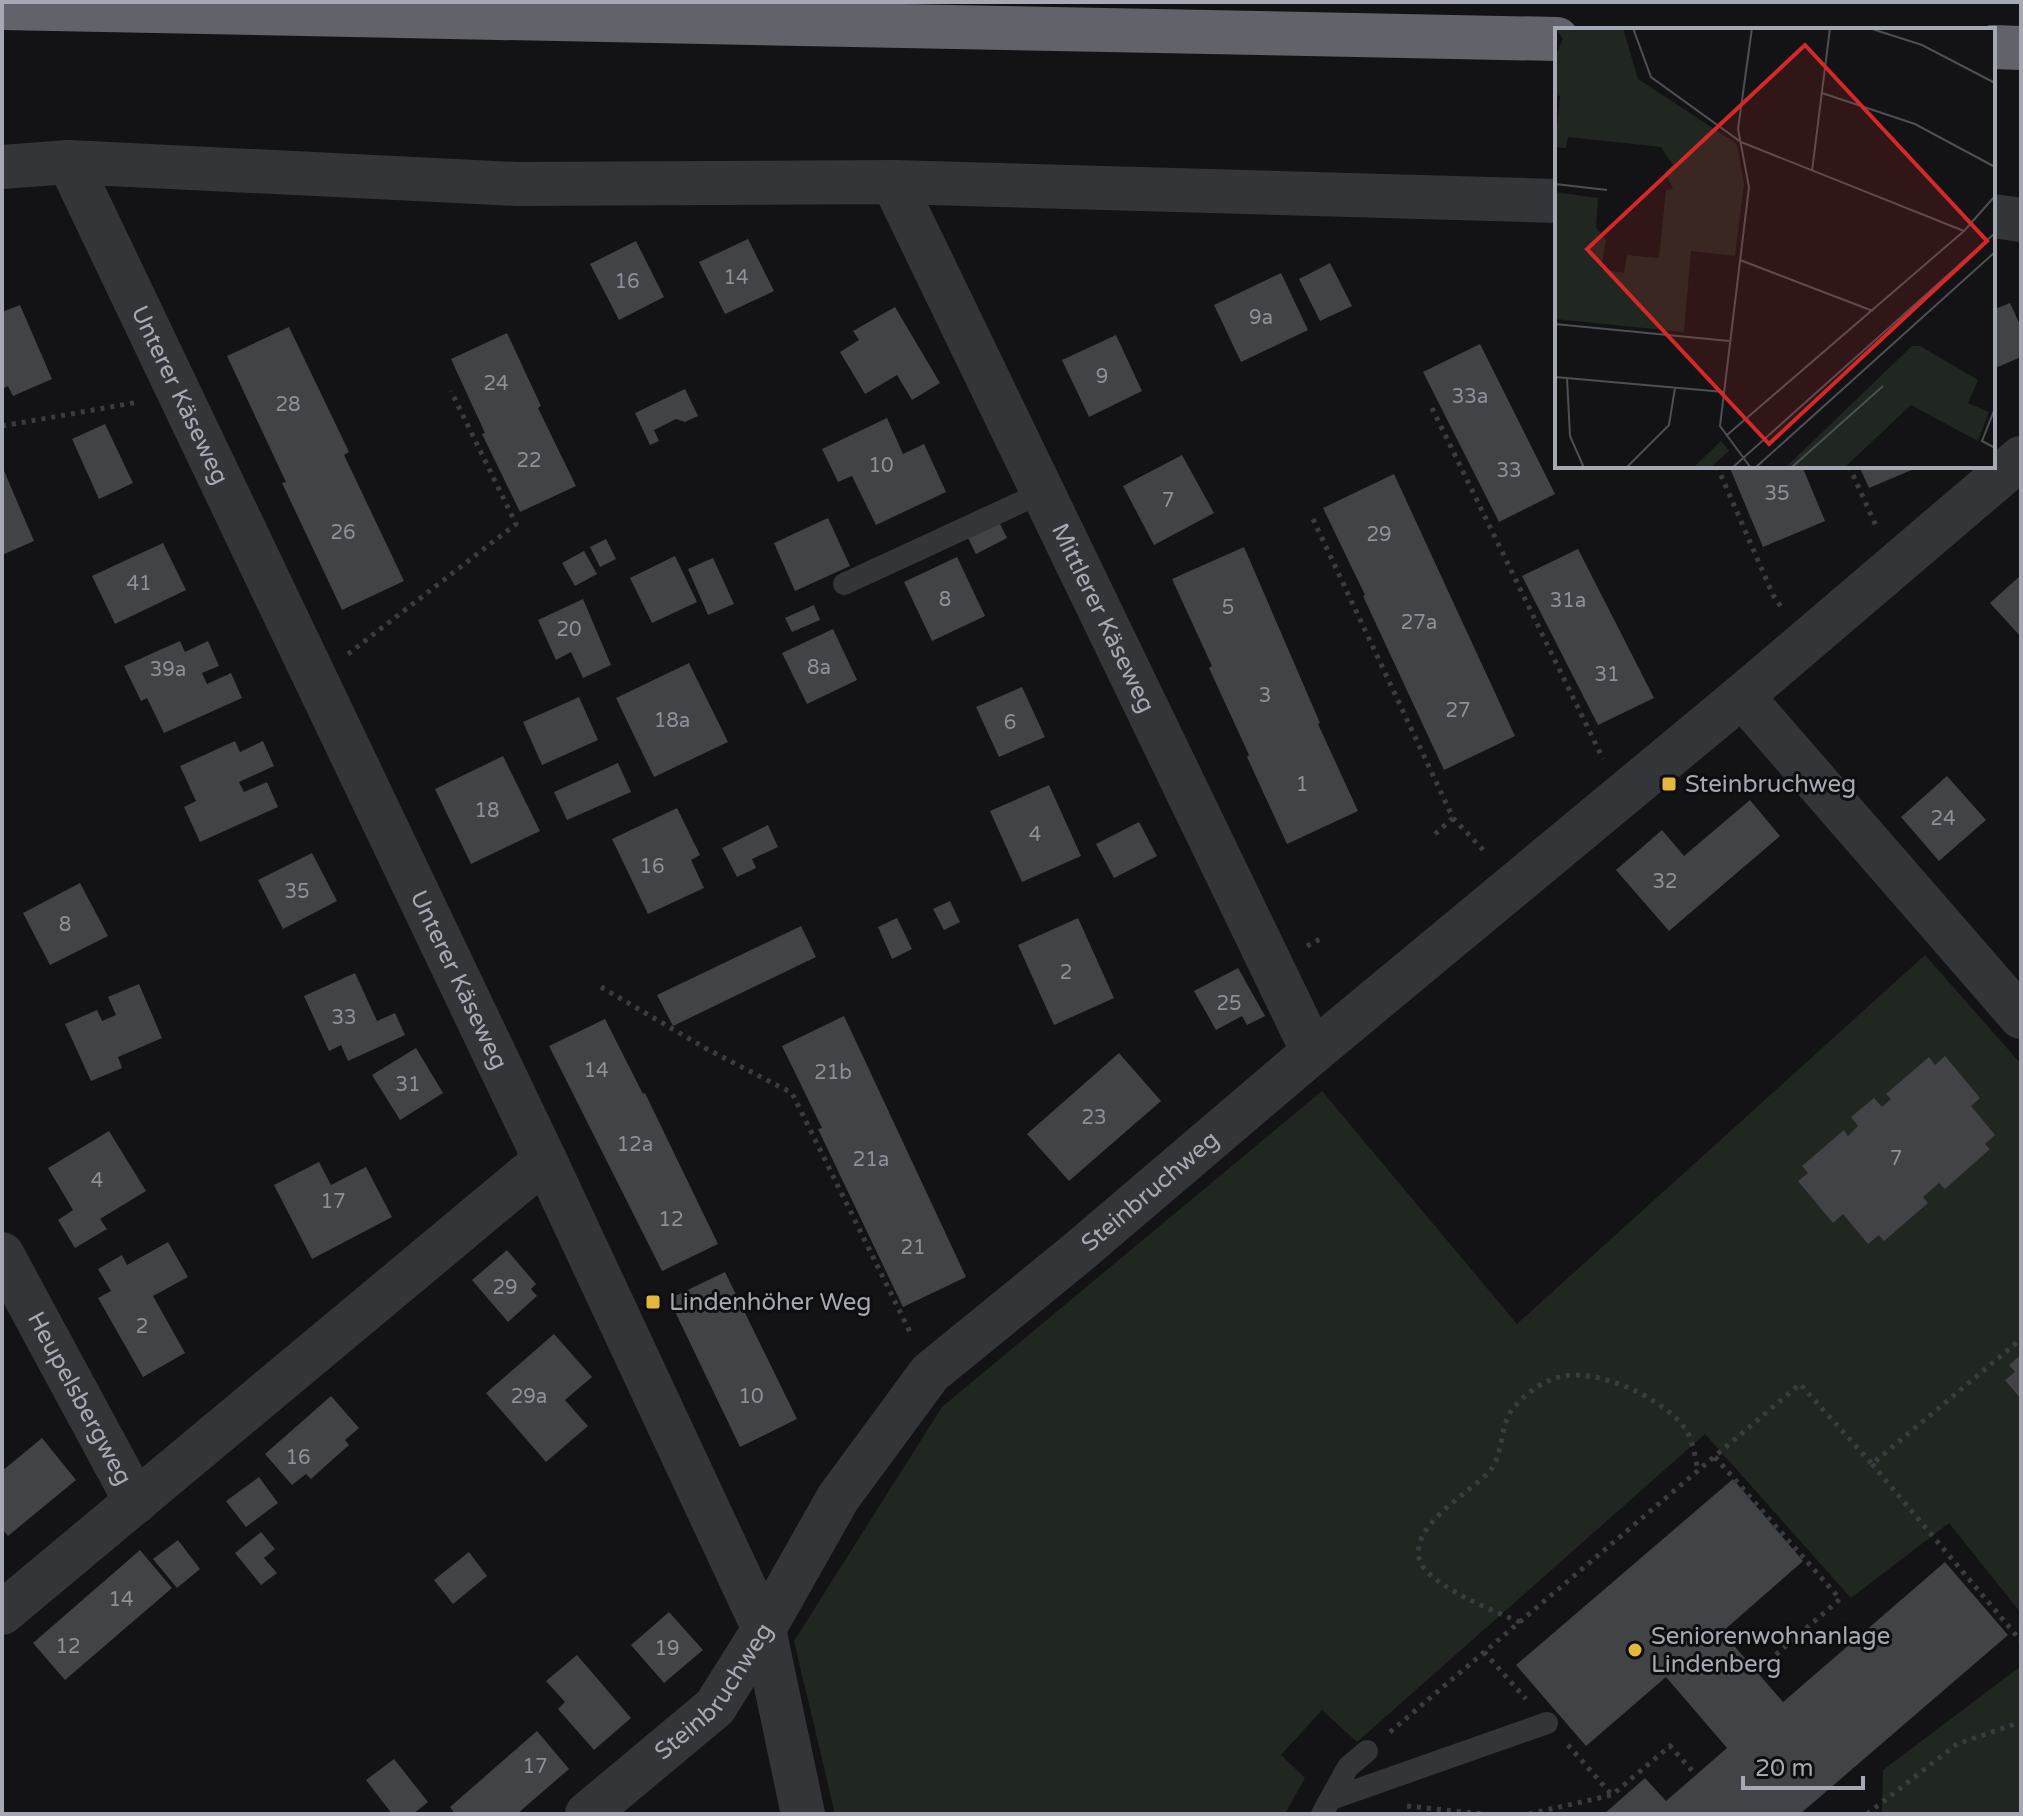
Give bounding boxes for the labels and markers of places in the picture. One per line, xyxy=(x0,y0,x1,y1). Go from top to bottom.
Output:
place label: Steinbruchweg xyxy=(1685,770,1856,799)
marker: Steinbruchweg xyxy=(1660,775,1678,793)
place label: Lindenhöher Weg xyxy=(669,1288,872,1317)
marker: Lindenhöher Weg xyxy=(644,1293,662,1311)
place label: Seniorenwohnanlage Lindenberg xyxy=(1651,1622,1890,1679)
marker: Seniorenwohnanlage Lindenberg xyxy=(1626,1641,1644,1659)

